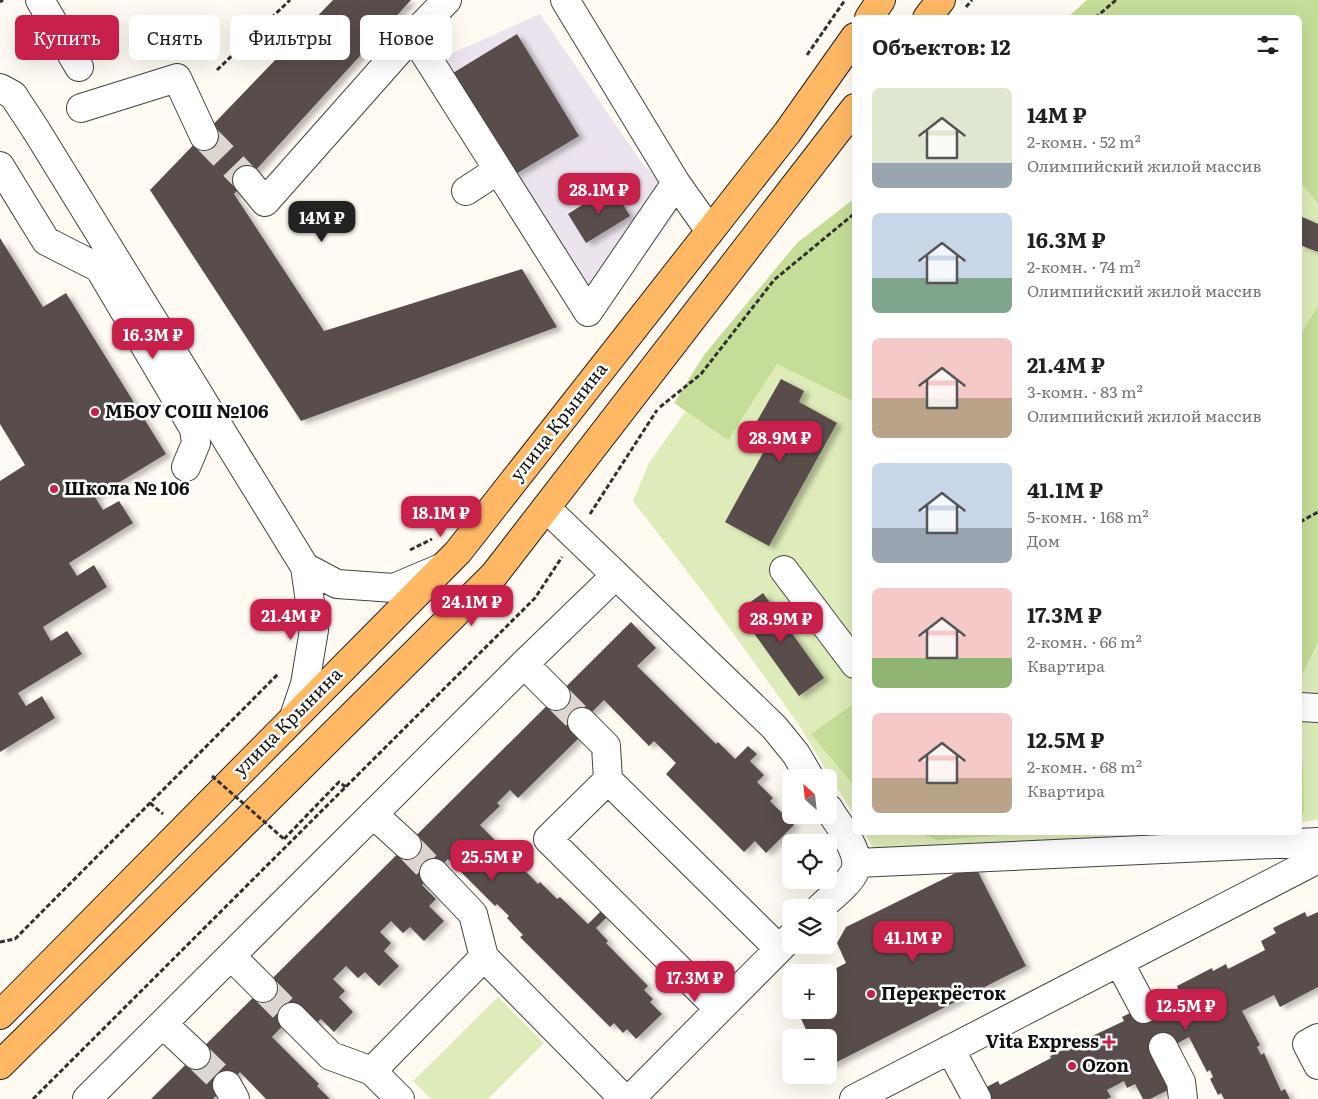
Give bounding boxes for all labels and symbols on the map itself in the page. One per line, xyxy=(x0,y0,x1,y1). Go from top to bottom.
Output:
pin: 28.1M ₽ xyxy=(553,172,645,215)
pin: 14M ₽ xyxy=(287,200,357,243)
pin: 16.3M ₽ xyxy=(107,318,199,360)
street label: улица Крынина xyxy=(503,356,613,486)
place label: МБОУ СОШ №106 xyxy=(105,397,269,424)
marker: МБОУ СОШ №106 xyxy=(89,406,101,418)
pin: 28.9M ₽ xyxy=(734,420,826,463)
place label: Школа № 106 xyxy=(64,474,190,501)
marker: Школа № 106 xyxy=(48,483,60,495)
pin: 18.1M ₽ xyxy=(395,496,487,538)
pin: 24.1M ₽ xyxy=(426,584,518,627)
pin: 21.4M ₽ xyxy=(245,598,337,641)
pin: 28.9M ₽ xyxy=(735,602,827,644)
street label: улица Крынина xyxy=(226,660,348,781)
north arrow xyxy=(782,769,838,824)
pin: 25.5M ₽ xyxy=(446,840,538,882)
pin: 41.1M ₽ xyxy=(867,920,959,963)
pin: 17.3M ₽ xyxy=(649,960,741,1003)
place label: Перекрёсток xyxy=(881,979,1006,1006)
marker: Перекрёсток xyxy=(865,988,877,1000)
pin: 12.5M ₽ xyxy=(1140,988,1232,1031)
place label: Vita Express xyxy=(986,1027,1099,1054)
marker: Vita Express xyxy=(1103,1036,1115,1048)
place label: Ozon xyxy=(1082,1051,1129,1078)
marker: Ozon xyxy=(1066,1060,1078,1072)

